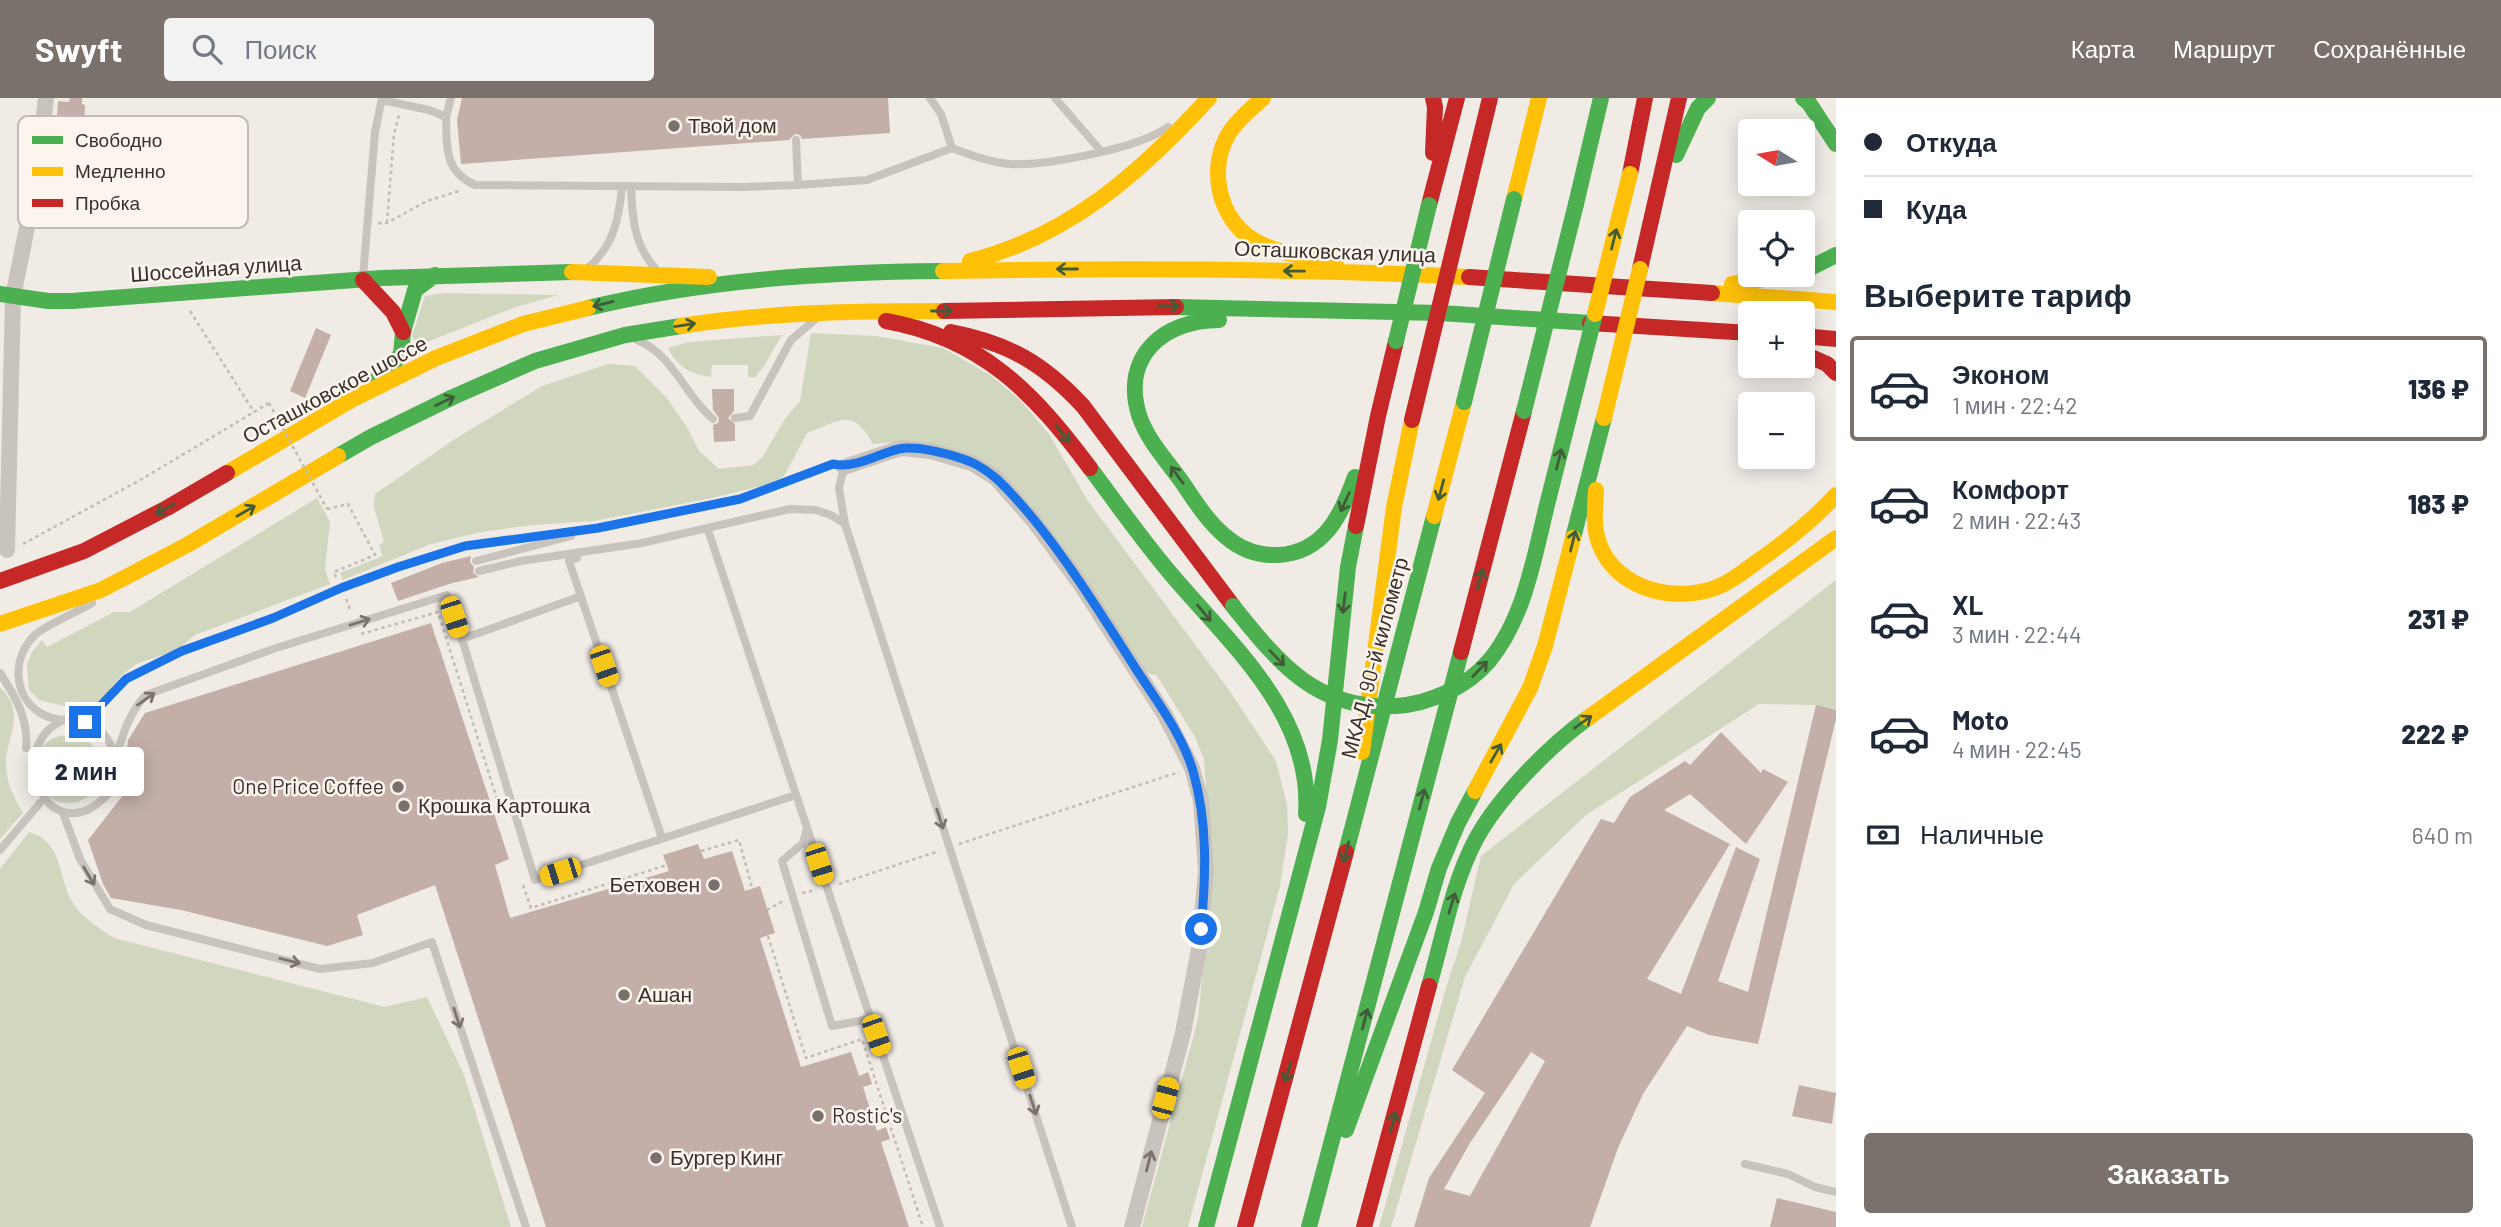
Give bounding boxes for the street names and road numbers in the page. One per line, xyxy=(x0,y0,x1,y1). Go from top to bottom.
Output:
street label: Осташковская улица xyxy=(1234,234,1437,267)
street label: Шоссейная улица xyxy=(129,249,303,286)
street label: Осташковское шоссе xyxy=(238,329,431,448)
street label: МКАД, 90-й километр xyxy=(1335,554,1412,761)

